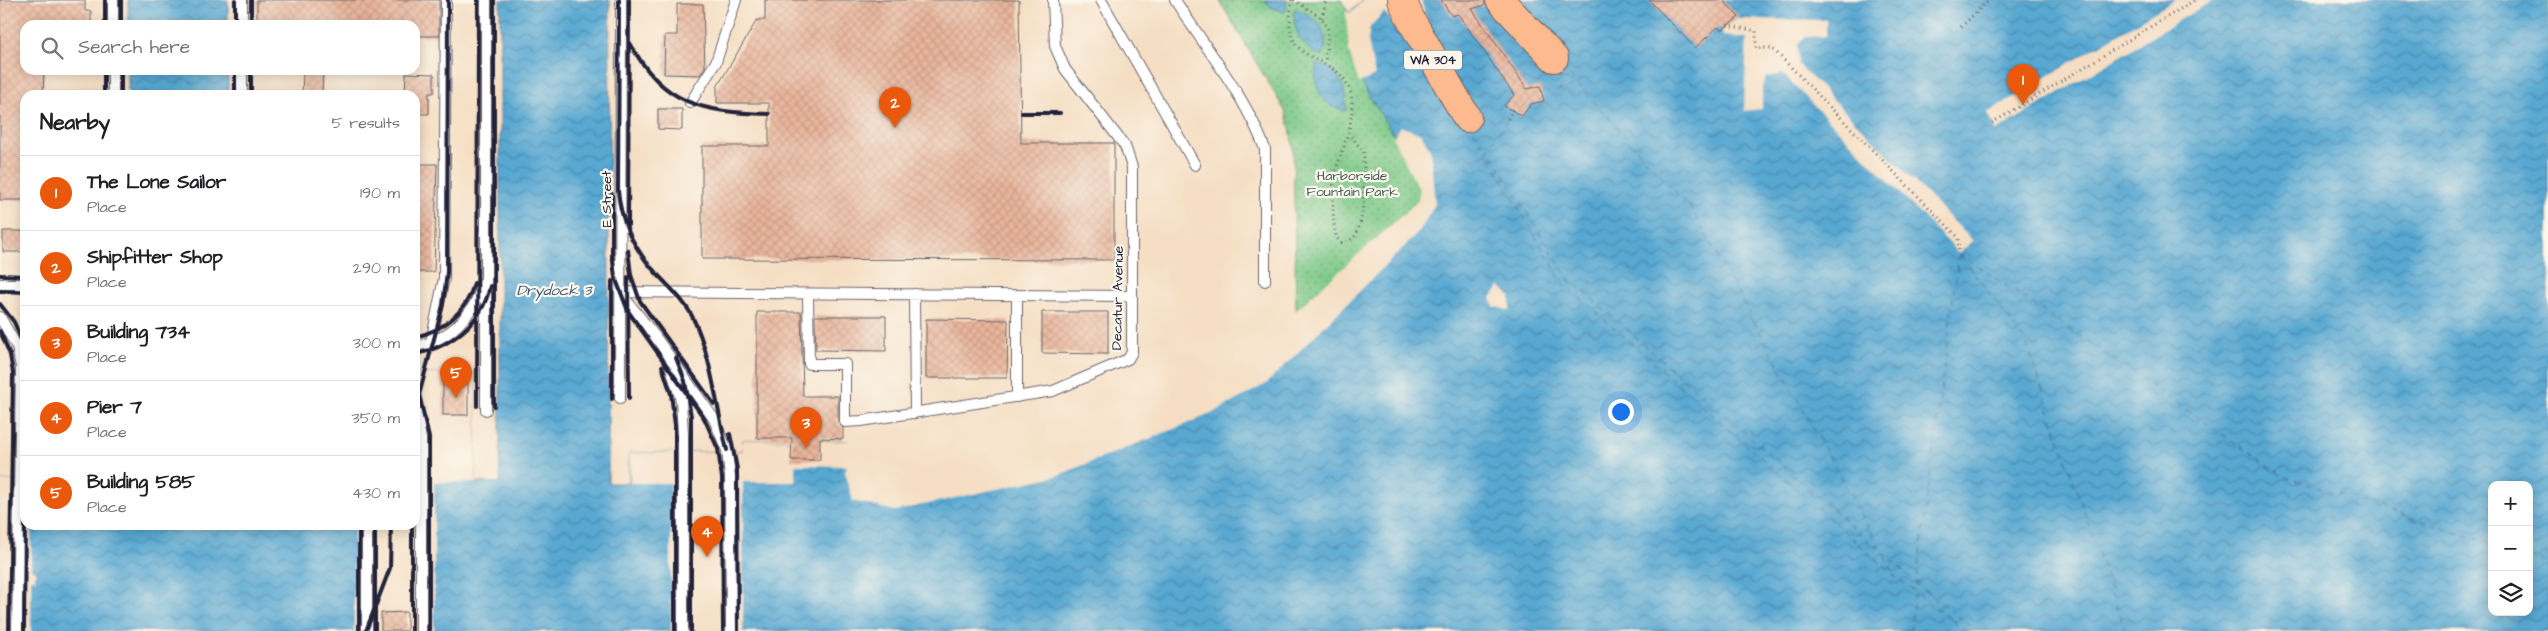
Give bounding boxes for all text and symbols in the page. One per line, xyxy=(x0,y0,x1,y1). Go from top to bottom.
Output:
search box xyxy=(20,20,420,75)
icon: search xyxy=(38,34,66,62)
text: Search here xyxy=(78,34,190,61)
road number: WA 304 xyxy=(1404,50,1462,70)
pin: 1 xyxy=(2007,64,2039,105)
pin: 2 xyxy=(879,87,911,128)
text: Nearby xyxy=(40,108,110,137)
text: 5 results xyxy=(332,112,400,134)
park label: Harborside Fountain Park xyxy=(1306,166,1398,202)
text: The Lone Sailor xyxy=(87,169,226,196)
street label: E Street xyxy=(597,170,617,228)
text: 1 xyxy=(55,182,57,204)
text: 190 m xyxy=(360,182,400,204)
text: Place xyxy=(87,196,127,218)
text: Shipfitter Shop xyxy=(87,244,223,271)
street label: Decatur Avenue xyxy=(1107,245,1129,350)
text: 2 xyxy=(51,257,61,279)
text: 290 m xyxy=(353,257,400,279)
text: Place xyxy=(87,271,127,293)
water label: Drydock 3 xyxy=(517,280,593,302)
text: Building 734 xyxy=(87,319,190,346)
text: 3 xyxy=(52,332,60,354)
text: 300 m xyxy=(353,332,400,354)
text: Place xyxy=(87,346,127,368)
pin: 5 xyxy=(440,357,472,398)
text: Pier 7 xyxy=(87,394,142,421)
your location xyxy=(1608,399,1634,425)
text: 4 xyxy=(51,407,61,429)
text: 350 m xyxy=(352,407,400,429)
pin: 3 xyxy=(790,407,822,448)
text: Place xyxy=(87,421,127,443)
text: Building 585 xyxy=(87,469,195,496)
map controls xyxy=(2488,481,2533,616)
button: + xyxy=(2488,481,2533,526)
text: 5 xyxy=(50,482,62,504)
text: 430 m xyxy=(352,482,400,504)
text: Place xyxy=(87,496,127,518)
pin: 4 xyxy=(691,516,723,557)
button: − xyxy=(2488,526,2533,571)
button: layers xyxy=(2488,571,2533,616)

